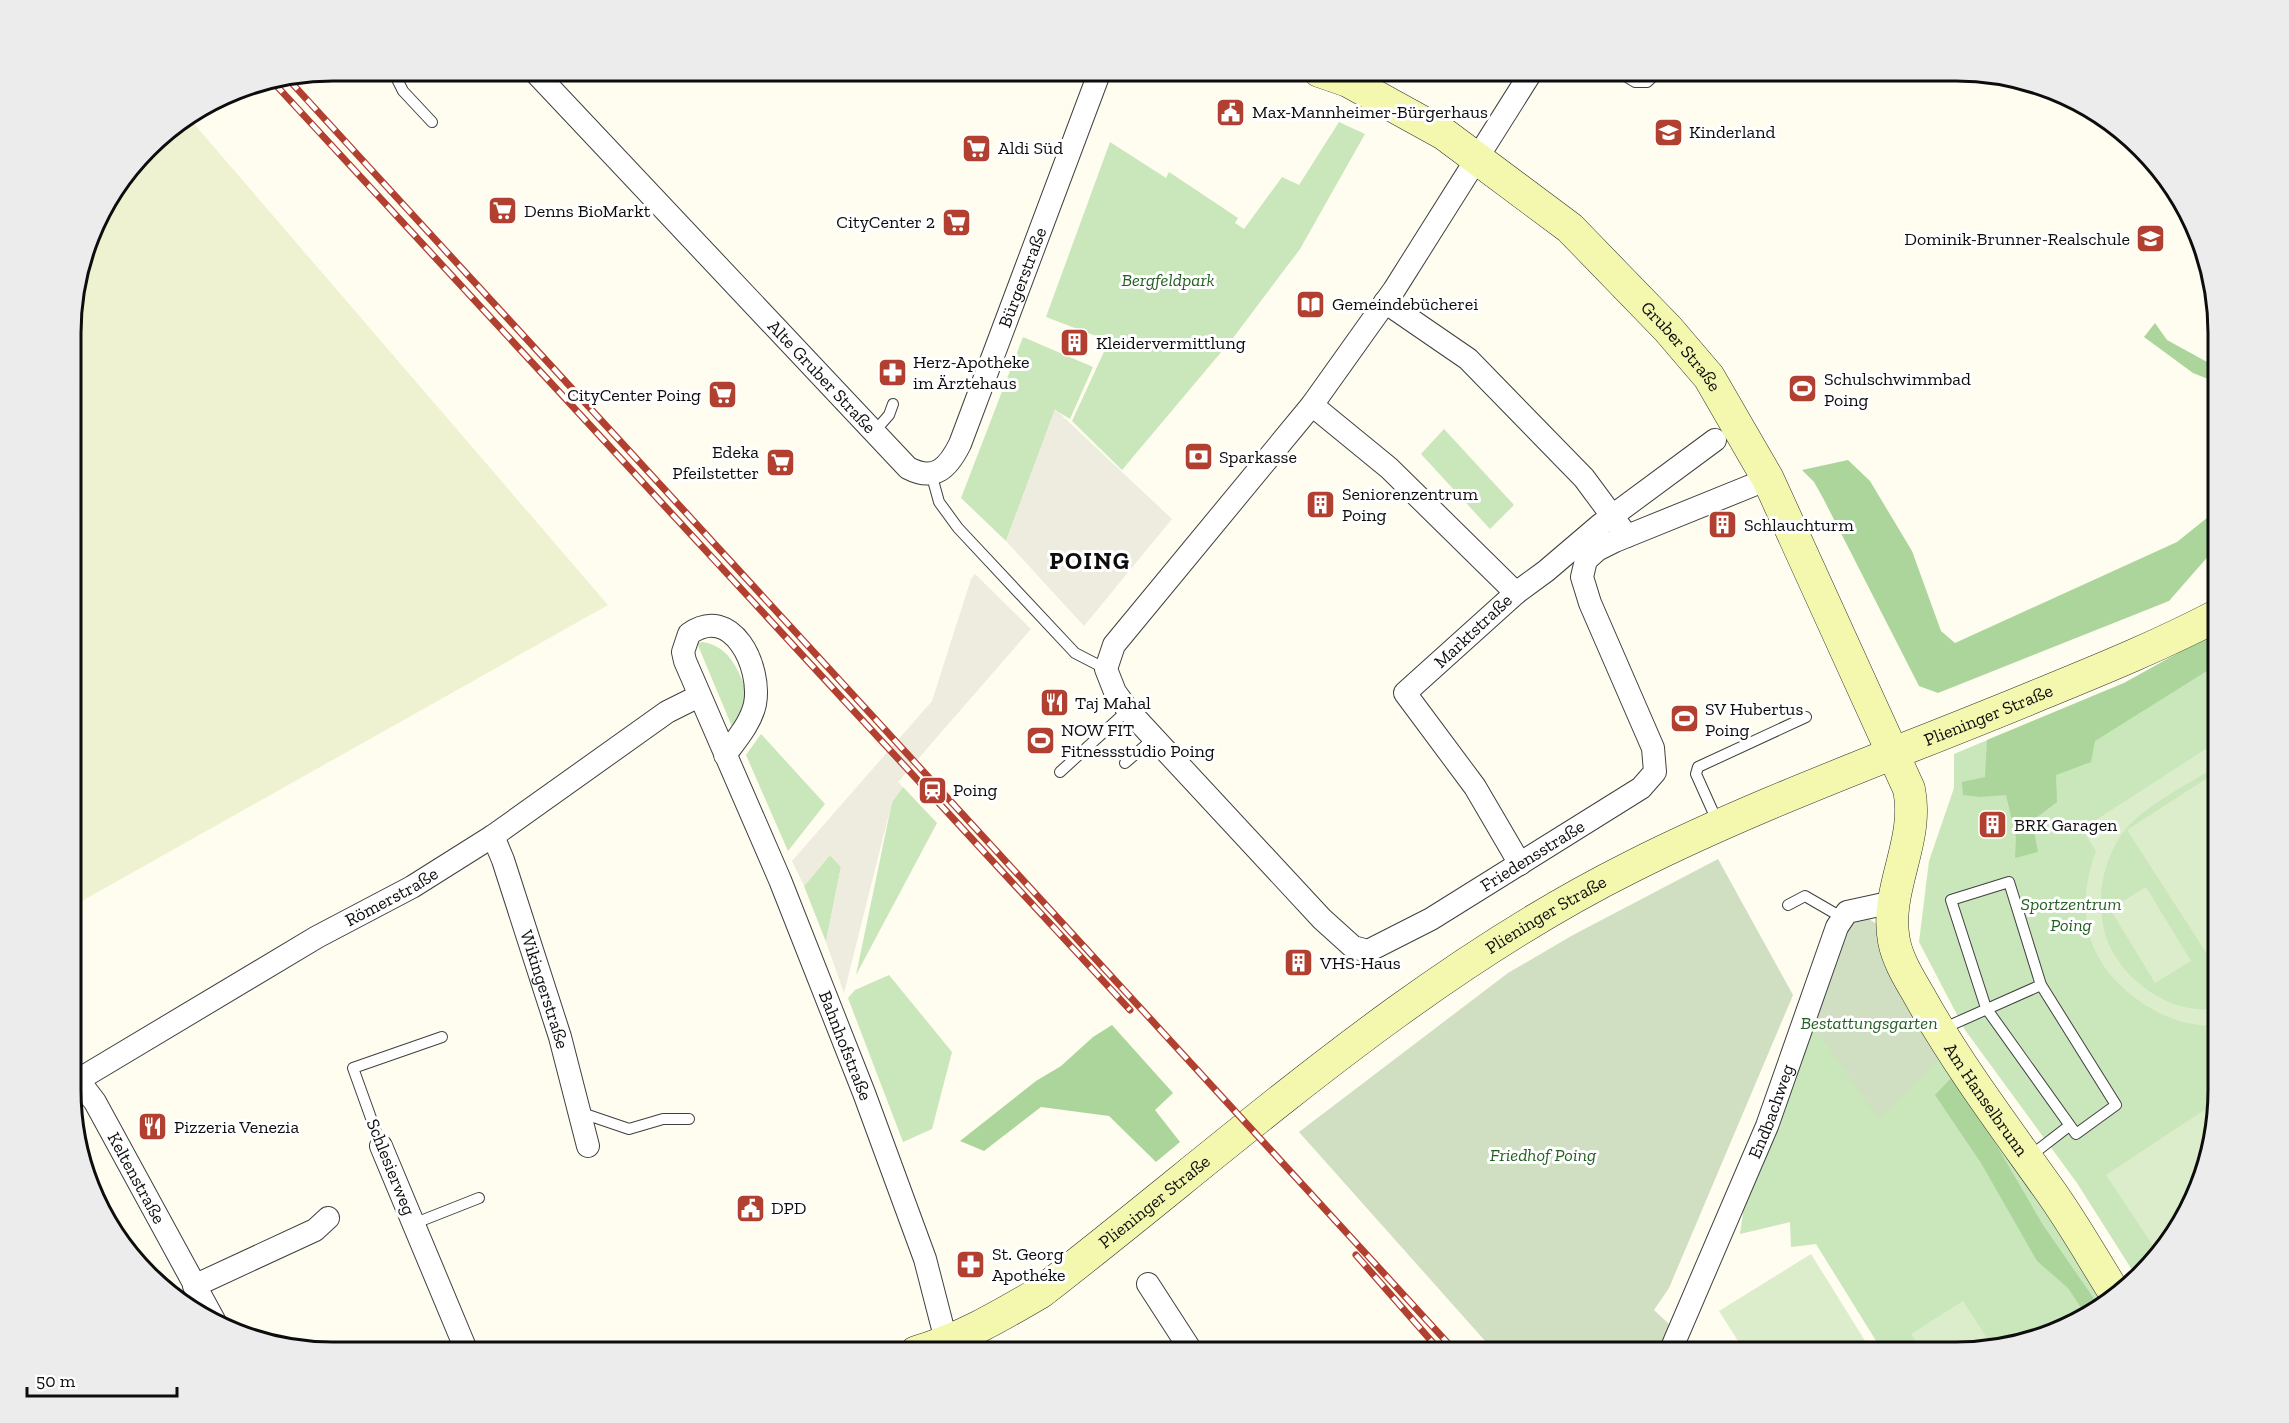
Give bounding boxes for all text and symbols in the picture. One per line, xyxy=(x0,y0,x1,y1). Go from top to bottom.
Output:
public building icon: Max-Mannheimer-Bürgerhaus xyxy=(1215,96,1247,128)
place label: Max-Mannheimer-Bürgerhaus xyxy=(1252,101,1488,123)
school or university icon: Kinderland xyxy=(1652,116,1684,148)
place label: Kinderland xyxy=(1689,121,1775,143)
supermarket icon: Aldi Süd xyxy=(961,132,993,164)
place label: Aldi Süd xyxy=(998,137,1063,159)
supermarket icon: Denns BioMarkt xyxy=(487,195,519,227)
place label: Denns BioMarkt xyxy=(524,200,651,222)
supermarket icon: CityCenter 2 xyxy=(940,206,972,238)
place label: CityCenter 2 xyxy=(836,211,935,233)
school or university icon: Dominik-Brunner-Realschule xyxy=(2135,223,2167,255)
street label: Bürgerstraße xyxy=(994,224,1051,331)
place label: Dominik-Brunner-Realschule xyxy=(1904,228,2130,250)
park label: Bergfeldpark xyxy=(1121,269,1215,291)
library icon: Gemeindebücherei xyxy=(1295,288,1327,320)
place label: Gemeindebücherei xyxy=(1332,293,1478,315)
street label: Gruber Straße xyxy=(1636,297,1726,395)
street label: Alte Gruber Straße xyxy=(763,315,881,438)
building icon: Kleidervermittlung xyxy=(1059,327,1091,359)
place label: Kleidervermittlung xyxy=(1096,332,1246,354)
place label: Herz-Apotheke im Ärztehaus xyxy=(913,351,1030,394)
pharmacy icon: Herz-Apotheke im Ärztehaus xyxy=(876,356,908,388)
place label: Schulschwimmbad Poing xyxy=(1824,368,1971,411)
sports icon: Schulschwimmbad Poing xyxy=(1787,373,1819,405)
supermarket icon: CityCenter Poing xyxy=(706,379,738,411)
place label: CityCenter Poing xyxy=(567,384,701,406)
place label: Edeka Pfeilstetter xyxy=(672,441,759,484)
bank icon: Sparkasse xyxy=(1182,441,1214,473)
supermarket icon: Edeka Pfeilstetter xyxy=(764,446,796,478)
place label: Sparkasse xyxy=(1219,446,1297,468)
place label: Seniorenzentrum Poing xyxy=(1342,483,1478,526)
building icon: Seniorenzentrum Poing xyxy=(1305,488,1337,520)
building icon: Schlauchturm xyxy=(1707,509,1739,541)
place label: Schlauchturm xyxy=(1744,514,1854,536)
district label: POING xyxy=(1049,546,1131,575)
street label: Marktstraße xyxy=(1429,589,1517,673)
street label: Plieninger Straße xyxy=(1921,679,2056,751)
restaurant icon: Taj Mahal xyxy=(1038,687,1070,719)
place label: Taj Mahal xyxy=(1075,692,1151,714)
place label: SV Hubertus Poing xyxy=(1705,698,1803,741)
sports icon: SV Hubertus Poing xyxy=(1668,703,1700,735)
place label: NOW FIT Fitnessstudio Poing xyxy=(1061,719,1215,762)
sports icon: NOW FIT Fitnessstudio Poing xyxy=(1024,724,1056,756)
station icon: Poing xyxy=(916,774,948,806)
place label: Poing xyxy=(953,779,998,801)
building icon: BRK Garagen xyxy=(1977,809,2009,841)
place label: BRK Garagen xyxy=(2014,814,2118,836)
street label: Friedensstraße xyxy=(1476,815,1589,897)
street label: Römerstraße xyxy=(341,862,442,931)
street label: Plieninger Straße xyxy=(1481,871,1610,959)
park label: Sportzentrum Poing xyxy=(2020,893,2122,936)
street label: Wikingerstraße xyxy=(515,927,574,1051)
building icon: VHS-Haus xyxy=(1283,947,1315,979)
place label: VHS-Haus xyxy=(1319,952,1401,974)
street label: Bahnhofstraße xyxy=(814,988,877,1104)
park label: Bestattungsgarten xyxy=(1800,1012,1938,1034)
street label: Am Hanselbrunn xyxy=(1939,1039,2033,1161)
street label: Endbachweg xyxy=(1743,1061,1799,1162)
restaurant icon: Pizzeria Venezia xyxy=(137,1111,169,1143)
place label: Pizzeria Venezia xyxy=(174,1116,299,1138)
street label: Schlesierweg xyxy=(362,1116,420,1219)
street label: Keltenstraße xyxy=(103,1128,170,1228)
park label: Friedhof Poing xyxy=(1490,1144,1597,1166)
street label: Plieninger Straße xyxy=(1094,1150,1215,1253)
public building icon: DPD xyxy=(734,1192,766,1224)
place label: DPD xyxy=(771,1197,806,1219)
place label: St. Georg Apotheke xyxy=(992,1243,1065,1286)
pharmacy icon: St. Georg Apotheke xyxy=(955,1248,987,1280)
scale bar xyxy=(27,1360,177,1398)
text: 50 m xyxy=(36,1370,76,1392)

